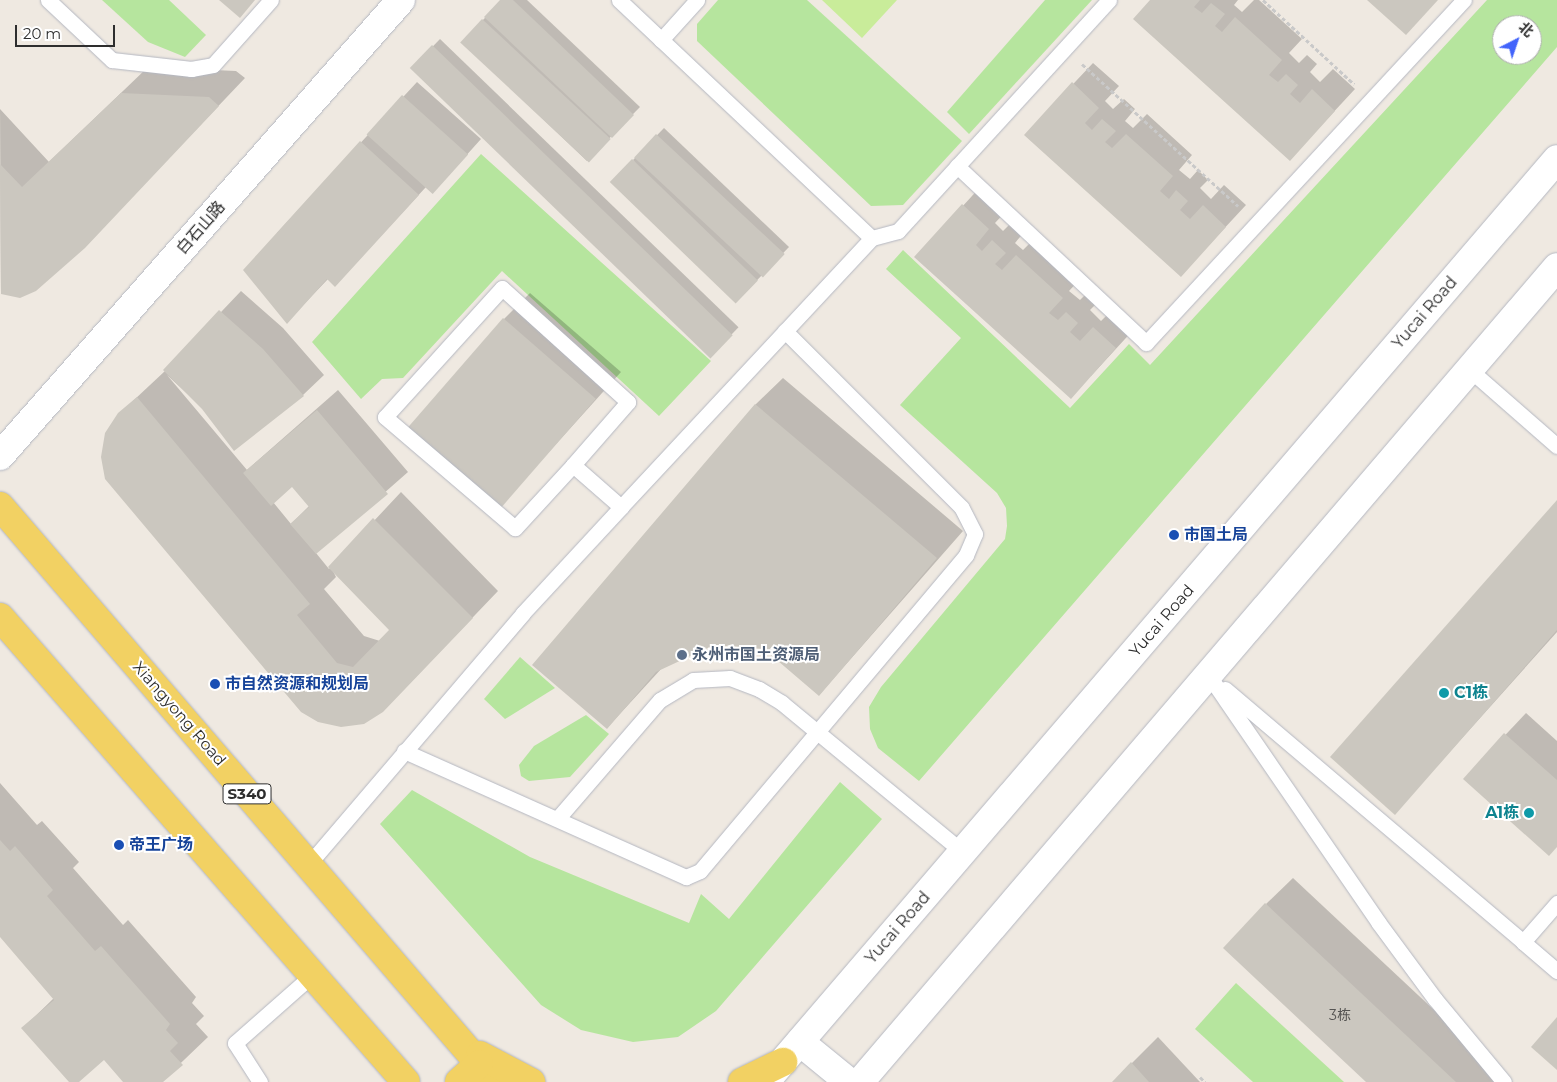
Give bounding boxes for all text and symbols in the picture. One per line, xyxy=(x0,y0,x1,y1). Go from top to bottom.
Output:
scale bar xyxy=(18,15,118,47)
north arrow xyxy=(1492,15,1542,65)
text: 北 xyxy=(1515,18,1537,41)
text: 20 m xyxy=(23,24,61,43)
street label: 白石山路 xyxy=(173,198,229,258)
street label: Yucai Road xyxy=(1389,273,1461,353)
place label: 市国土局 xyxy=(1184,525,1248,545)
marker: 市国土局 xyxy=(1168,529,1180,541)
street label: Yucai Road xyxy=(1126,581,1198,661)
place label: 永州市国土资源局 xyxy=(692,645,820,665)
marker: 永州市国土资源局 xyxy=(676,649,688,661)
street label: Xiangyong Road xyxy=(128,658,230,770)
place label: 市自然资源和规划局 xyxy=(225,674,369,694)
marker: 市自然资源和规划局 xyxy=(209,678,221,690)
place label: C1栋 xyxy=(1454,683,1488,703)
marker: C1栋 xyxy=(1438,687,1450,699)
road number: S340 xyxy=(222,782,272,806)
place label: A1栋 xyxy=(1485,803,1519,823)
marker: A1栋 xyxy=(1523,807,1535,819)
place label: 帝王广场 xyxy=(129,835,193,855)
marker: 帝王广场 xyxy=(113,839,125,851)
street label: Yucai Road xyxy=(862,888,934,968)
house number: 3栋 xyxy=(1329,1007,1351,1023)

